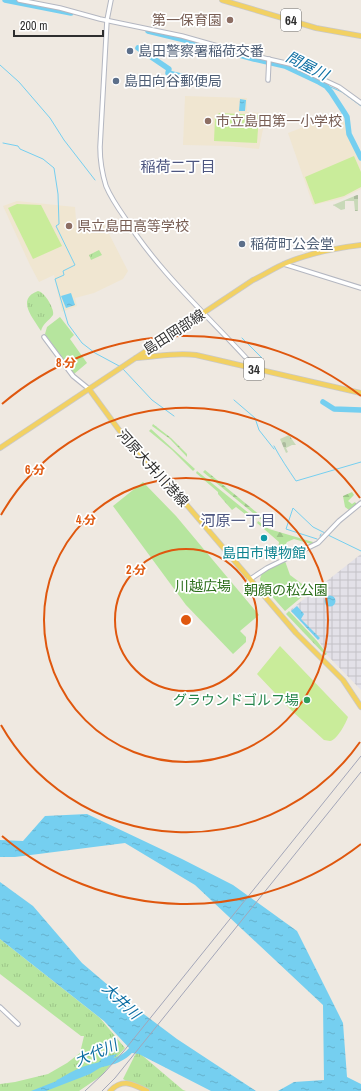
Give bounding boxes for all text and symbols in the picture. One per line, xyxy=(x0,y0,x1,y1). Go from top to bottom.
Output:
road number: 64 xyxy=(281,9,301,31)
place label: 第一保育園 xyxy=(152,11,222,29)
scale bar xyxy=(14,12,103,38)
marker: 第一保育園 xyxy=(225,15,235,25)
text: 200 m xyxy=(20,18,47,34)
place label: 島田警察署稲荷交番 xyxy=(138,42,264,60)
marker: 島田警察署稲荷交番 xyxy=(125,46,135,56)
water label: 問屋川 xyxy=(282,46,334,86)
place label: 島田向谷郵便局 xyxy=(124,72,222,90)
marker: 島田向谷郵便局 xyxy=(111,76,121,86)
place label: 市立島田第一小学校 xyxy=(216,112,342,130)
marker: 市立島田第一小学校 xyxy=(203,116,213,126)
district label: 稲荷二丁目 xyxy=(140,156,216,177)
place label: 県立島田高等学校 xyxy=(77,217,189,235)
marker: 県立島田高等学校 xyxy=(64,221,74,231)
place label: 稲荷町公会堂 xyxy=(250,235,334,253)
marker: 稲荷町公会堂 xyxy=(237,239,247,249)
street label: 島田岡部線 xyxy=(140,305,208,359)
text: 8 分 xyxy=(56,355,76,371)
road number: 34 xyxy=(244,358,264,380)
street label: 河原大井川港線 xyxy=(114,426,192,510)
text: 6 分 xyxy=(25,462,45,478)
district label: 河原一丁目 xyxy=(200,510,276,531)
text: 4 分 xyxy=(76,512,96,528)
marker: 島田市博物館 xyxy=(259,533,269,543)
place label: 島田市博物館 xyxy=(222,544,306,562)
text: 2 分 xyxy=(126,562,146,578)
park label: 川越広場 xyxy=(175,577,231,595)
park label: 朝顔の松公園 xyxy=(244,581,328,599)
centre of rings xyxy=(179,613,193,627)
place label: グラウンドゴルフ場 xyxy=(173,691,299,709)
marker: グラウンドゴルフ場 xyxy=(302,695,312,705)
water label: 大井川 xyxy=(98,978,146,1025)
water label: 大代川 xyxy=(71,1033,122,1071)

